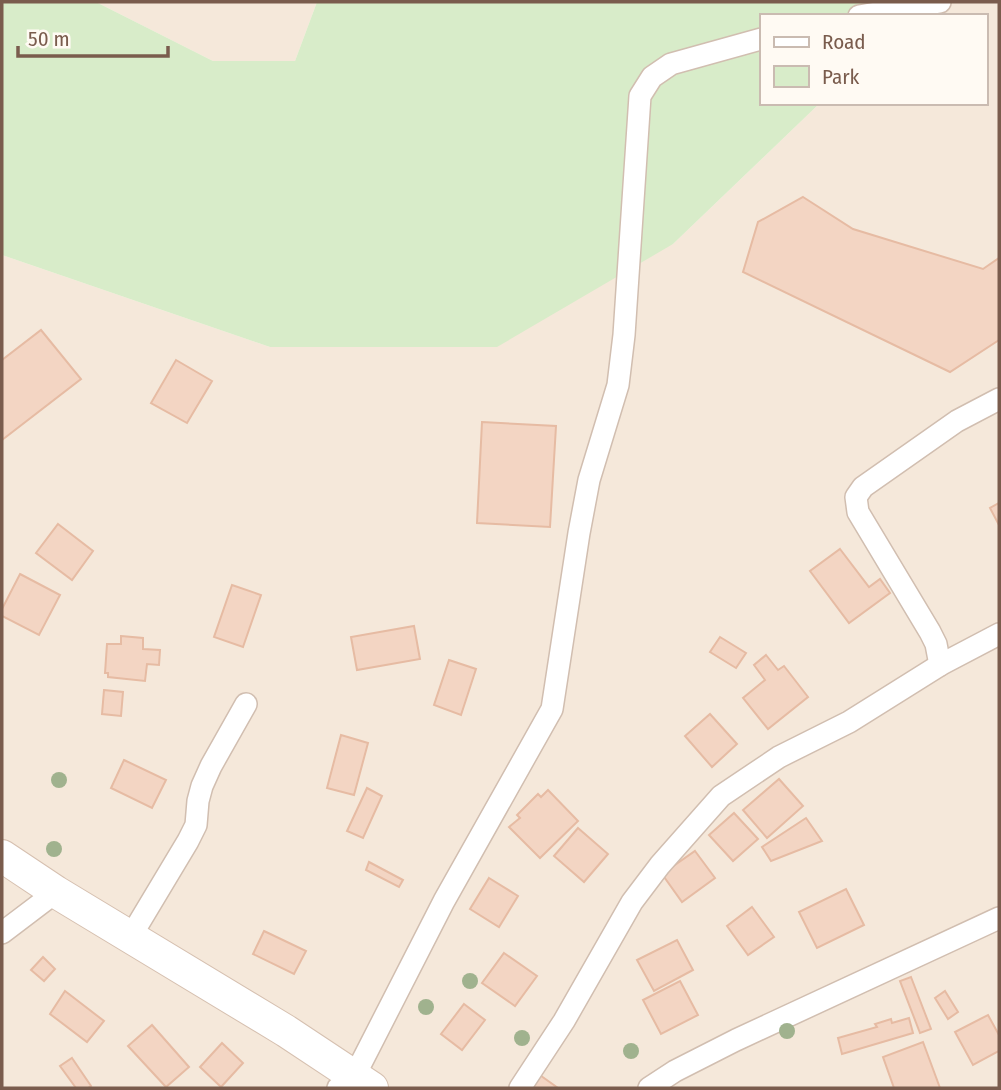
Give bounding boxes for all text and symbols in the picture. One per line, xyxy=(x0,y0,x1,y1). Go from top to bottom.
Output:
scale bar xyxy=(18,14,168,58)
legend xyxy=(760,14,987,105)
text: 50 m xyxy=(28,26,70,52)
text: Road xyxy=(822,29,866,55)
text: Park xyxy=(822,64,860,90)

